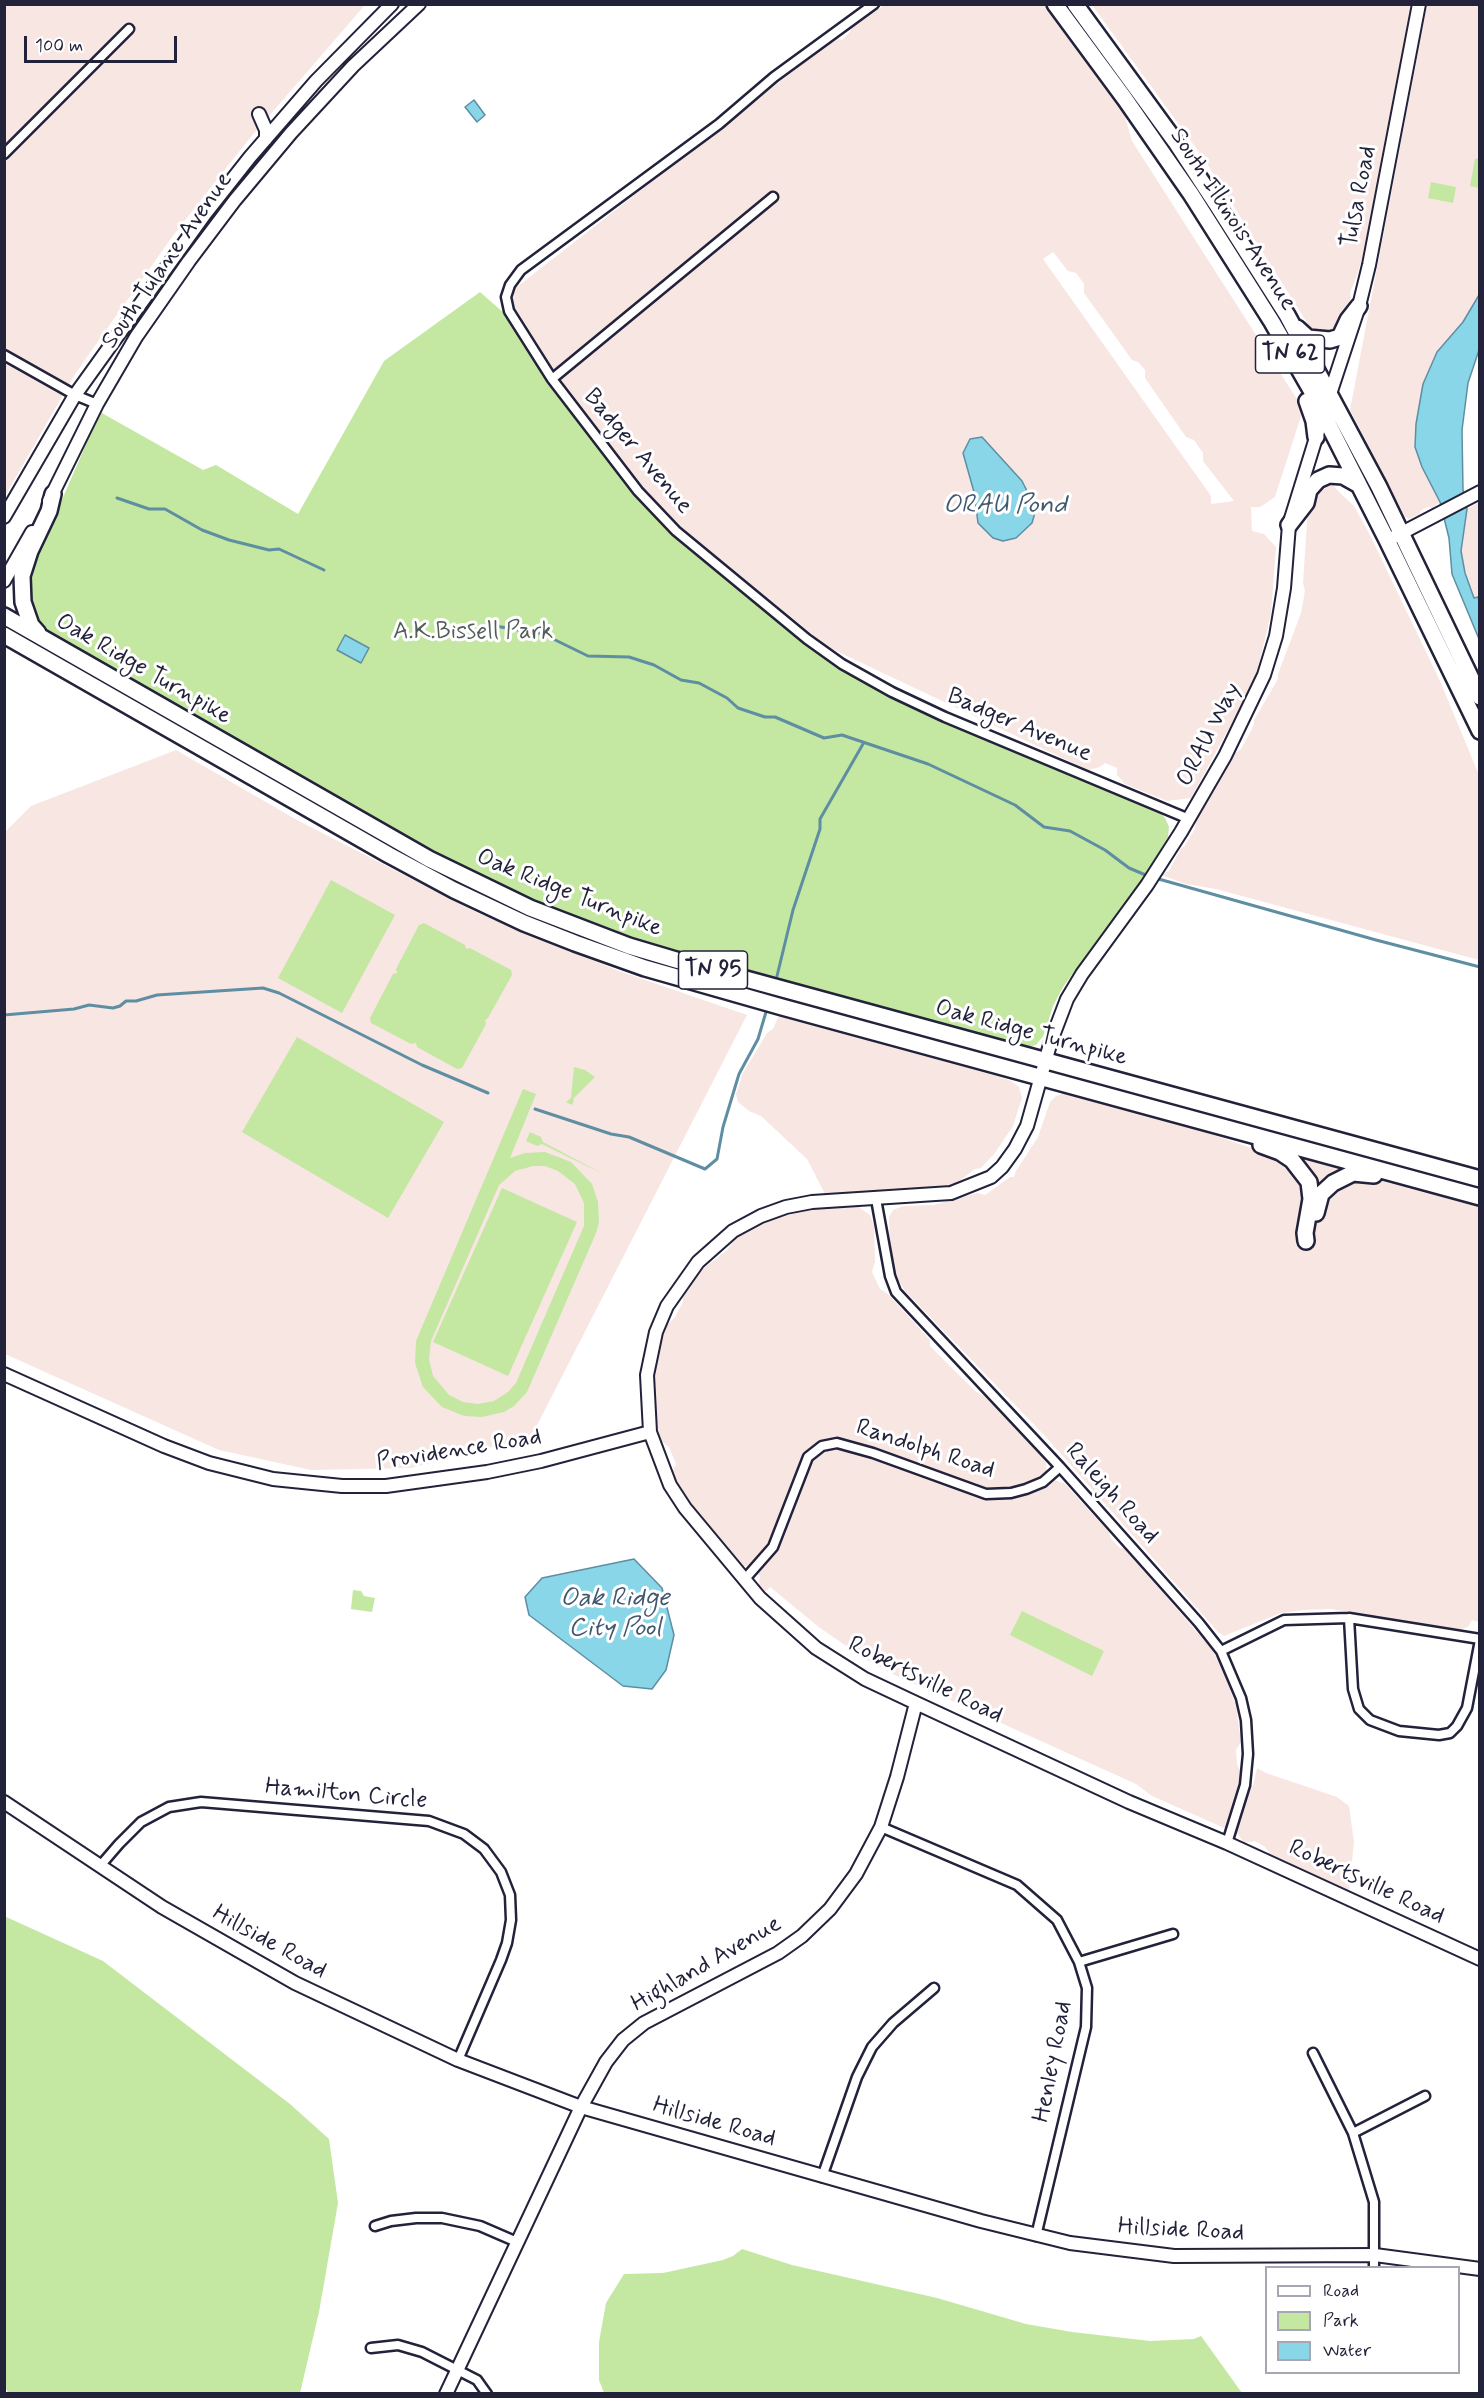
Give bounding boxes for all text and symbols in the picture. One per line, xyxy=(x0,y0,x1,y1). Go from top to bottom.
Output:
scale bar xyxy=(27,24,180,62)
text: 100 m xyxy=(35,34,83,58)
street label: South Illinois Avenue xyxy=(1162,123,1302,317)
street label: Tulsa Road xyxy=(1336,144,1384,250)
street label: South Tulane Avenue xyxy=(96,167,240,355)
road number: TN 62 xyxy=(1256,335,1324,373)
street label: Badger Avenue xyxy=(576,384,698,520)
water label: ORAU Pond xyxy=(943,491,1067,523)
street label: Oak Ridge Turnpike xyxy=(50,608,236,732)
park label: A.K.Bissell Park xyxy=(393,619,553,647)
street label: ORAU Way xyxy=(1172,678,1248,792)
street label: Badger Avenue xyxy=(942,683,1096,769)
street label: Oak Ridge Turnpike xyxy=(472,844,666,944)
road number: TN 95 xyxy=(678,951,748,989)
street label: Oak Ridge Turnpike xyxy=(932,994,1130,1074)
street label: Randolph Road xyxy=(852,1414,998,1486)
street label: Providence Road xyxy=(374,1424,544,1478)
street label: Raleigh Road xyxy=(1058,1437,1164,1551)
water label: Oak Ridge City Pool xyxy=(560,1584,670,1646)
street label: Robertsville Road xyxy=(843,1631,1007,1731)
street label: Hamilton Circle xyxy=(264,1774,428,1816)
street label: Robertsville Road xyxy=(1283,1834,1449,1932)
street label: Hillside Road xyxy=(207,1900,331,1986)
street label: Highland Avenue xyxy=(627,1910,787,2020)
street label: Henley Road xyxy=(1028,1999,1080,2125)
street label: Hillside Road xyxy=(649,2092,779,2154)
street label: Hillside Road xyxy=(1117,2213,1245,2249)
legend xyxy=(1265,2266,1460,2374)
text: Road xyxy=(1323,2279,1359,2303)
text: Park xyxy=(1323,2309,1359,2333)
text: Water xyxy=(1323,2339,1371,2363)

